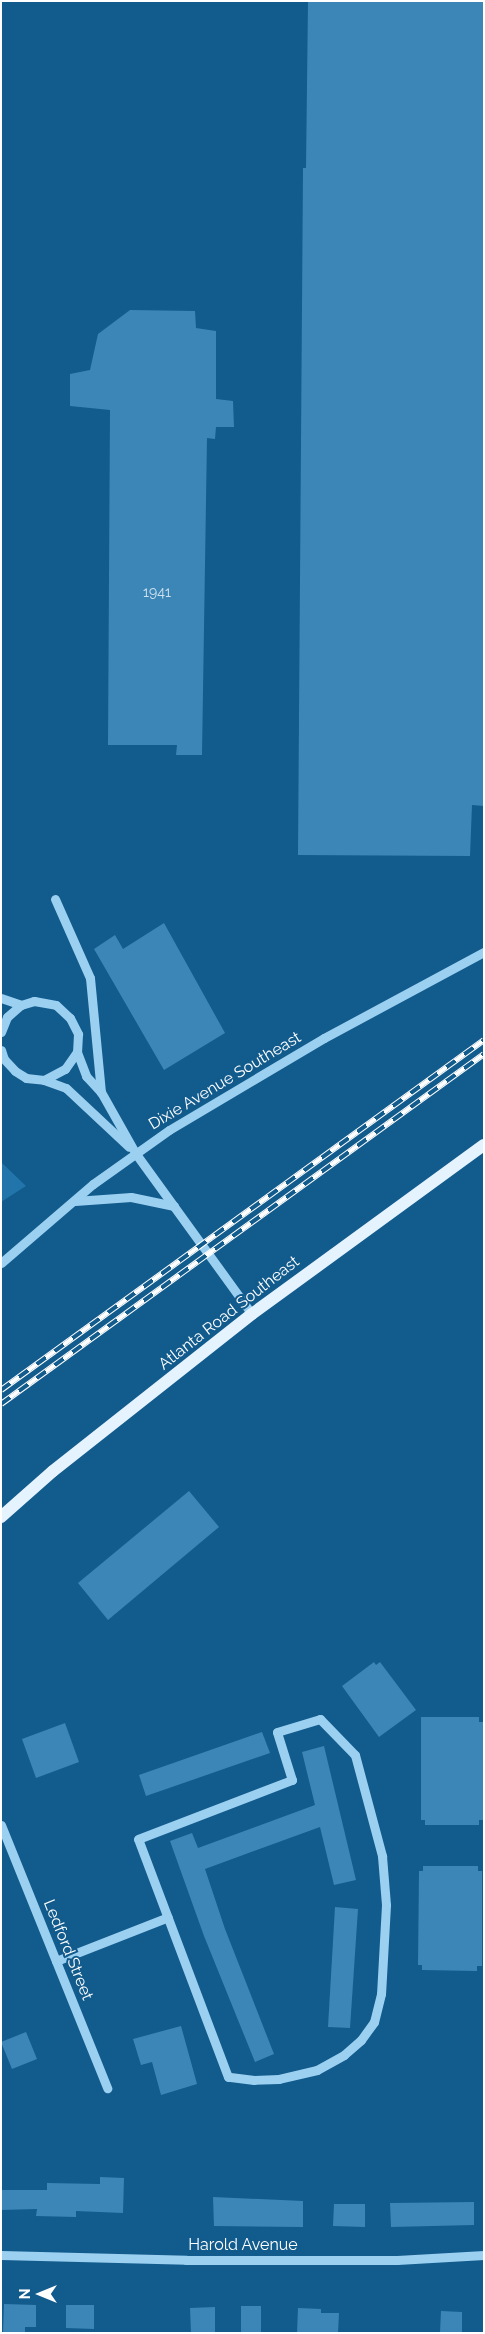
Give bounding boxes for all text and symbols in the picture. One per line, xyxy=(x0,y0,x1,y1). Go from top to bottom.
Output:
house number: 1941 xyxy=(143,584,171,600)
street label: Dixie Avenue Southeast xyxy=(145,1028,305,1134)
street label: Atlanta Road Southeast xyxy=(155,1252,303,1374)
street label: Ledford Street xyxy=(39,1897,97,2003)
street label: Harold Avenue xyxy=(188,2235,298,2255)
north arrow xyxy=(15,2269,65,2319)
text: N xyxy=(17,2289,33,2299)

